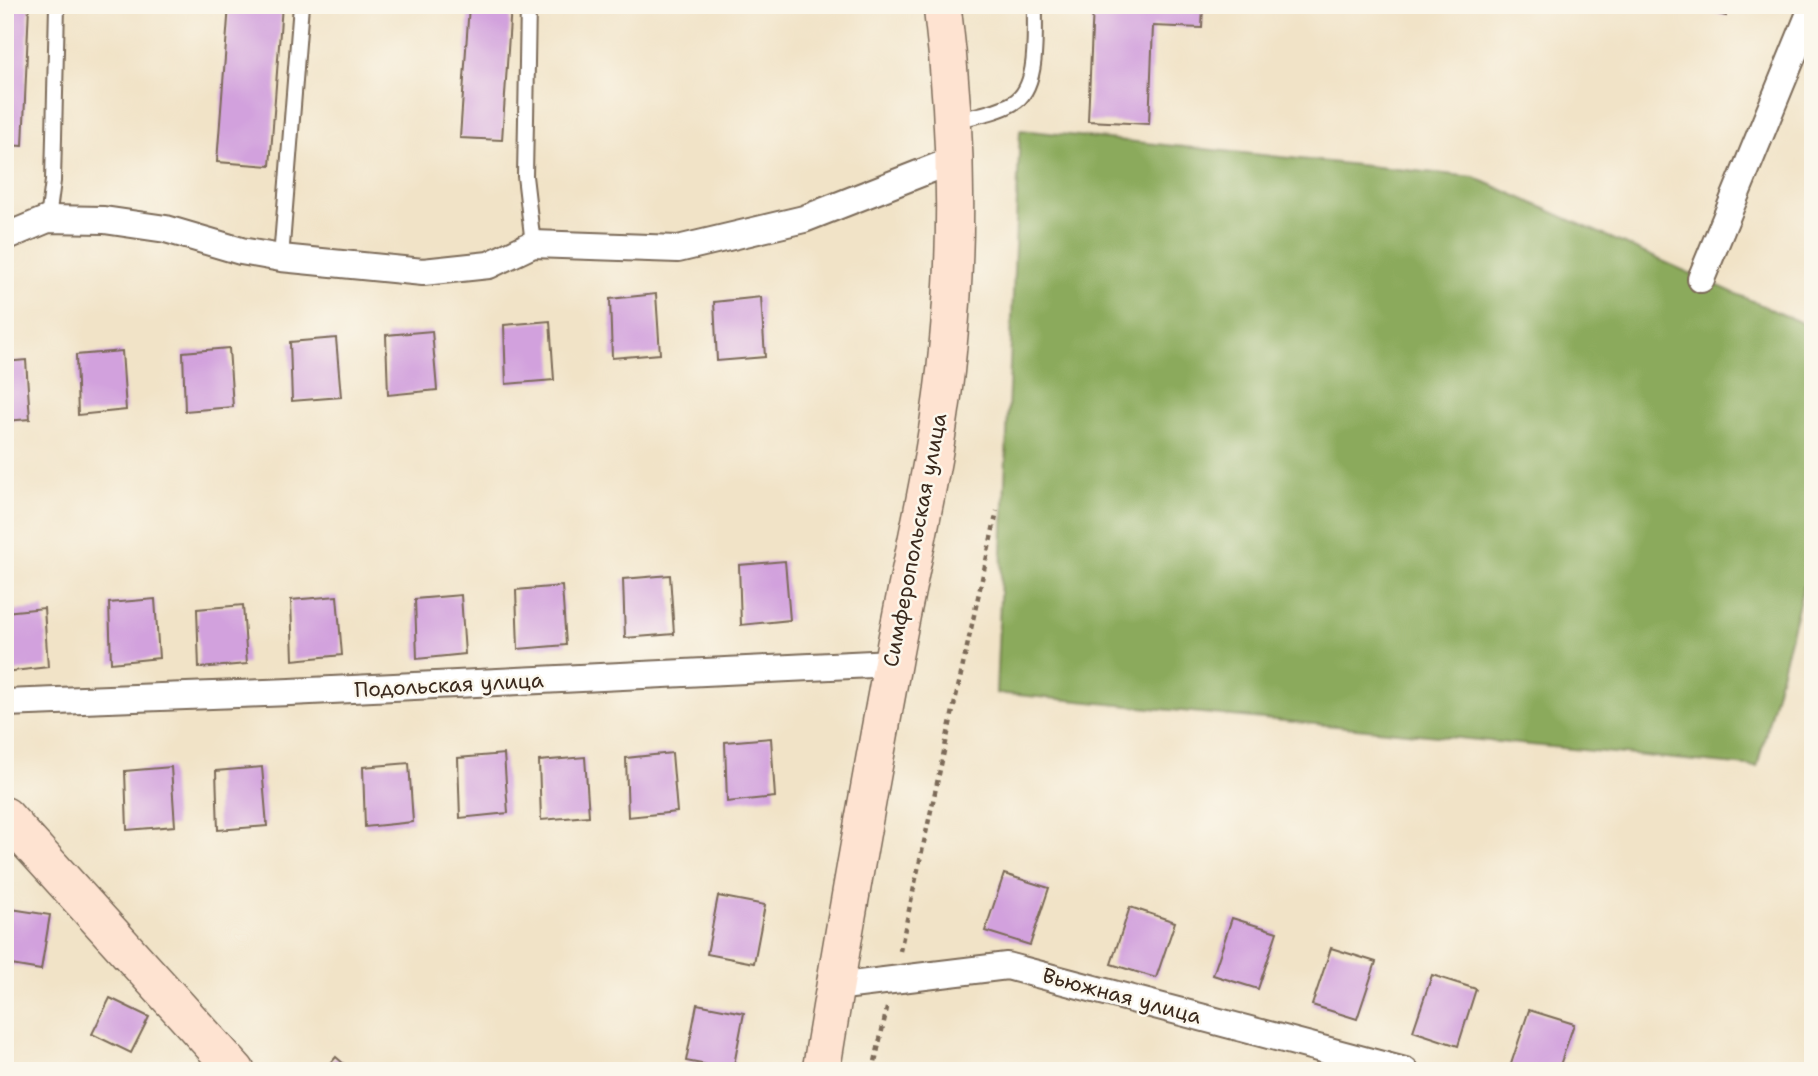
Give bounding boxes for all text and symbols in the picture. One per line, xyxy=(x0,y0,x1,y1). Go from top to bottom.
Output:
street label: Симферопольская улица xyxy=(877,411,953,669)
street label: Подольская улица xyxy=(354,666,544,704)
street label: Вьюжная улица xyxy=(1039,961,1205,1031)

